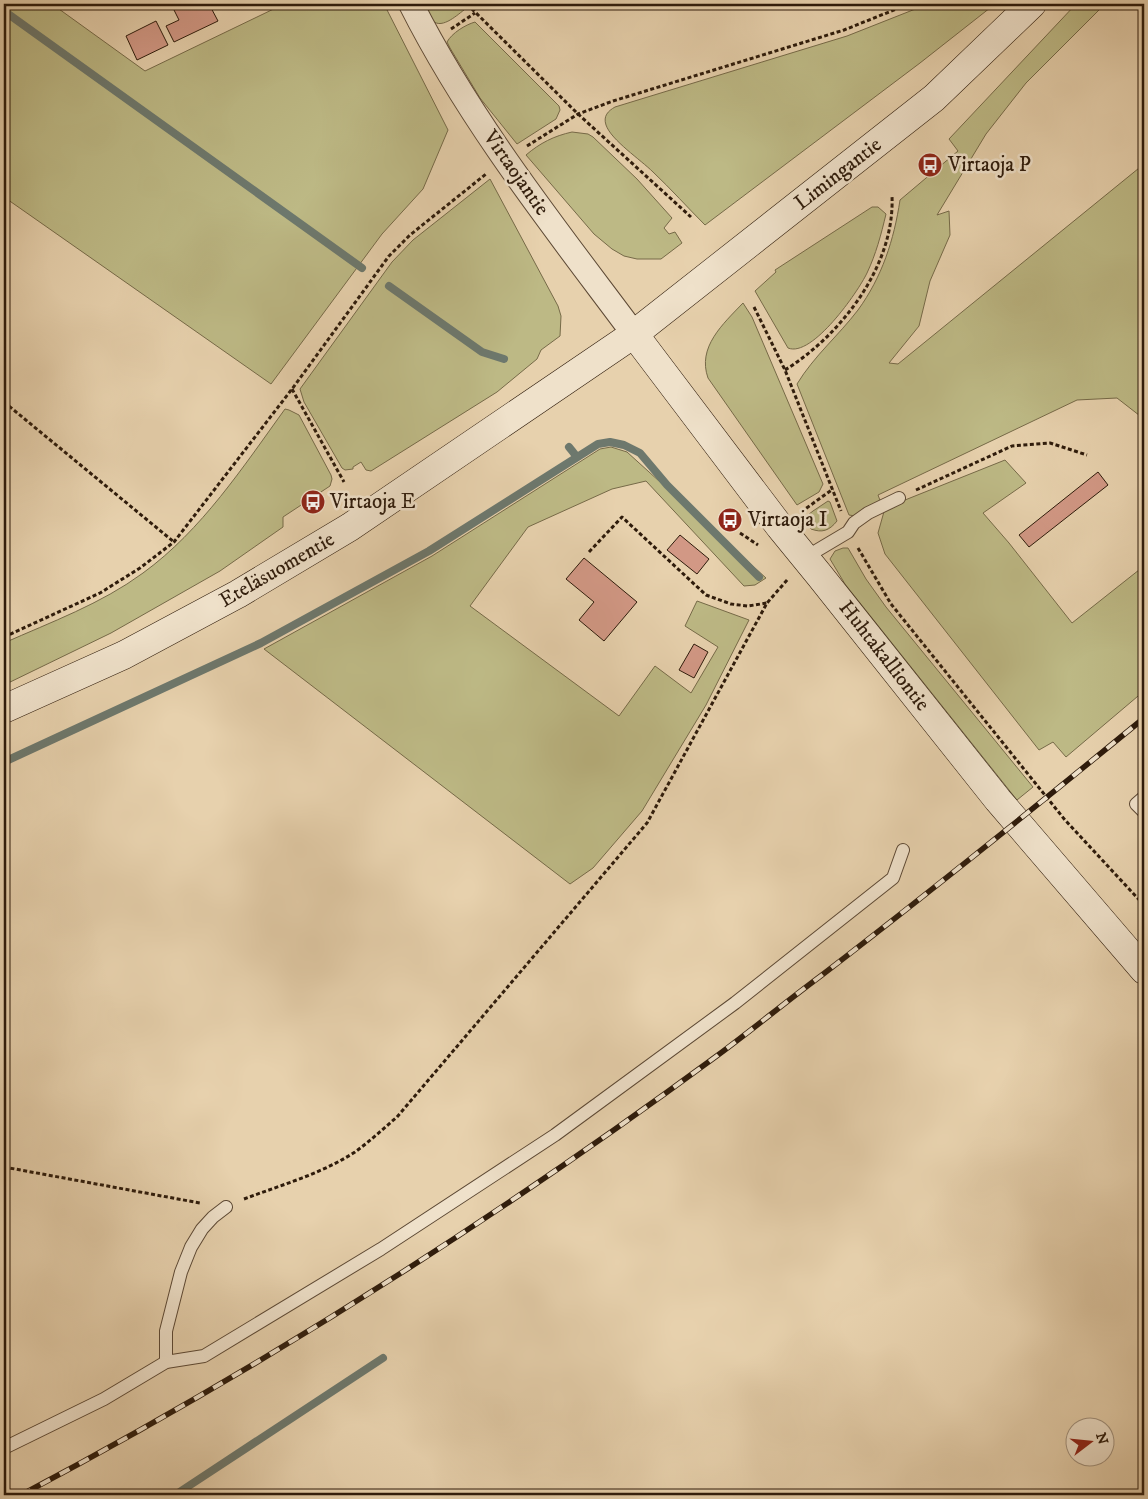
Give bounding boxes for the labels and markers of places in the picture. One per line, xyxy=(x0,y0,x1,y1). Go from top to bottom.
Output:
bus stop icon: Virtaoja P xyxy=(917,152,943,178)
place label: Virtaoja P xyxy=(947,152,1031,178)
bus stop icon: Virtaoja E xyxy=(300,489,326,515)
place label: Virtaoja E xyxy=(329,489,416,515)
bus stop icon: Virtaoja I xyxy=(717,507,743,533)
place label: Virtaoja I xyxy=(747,507,827,533)

